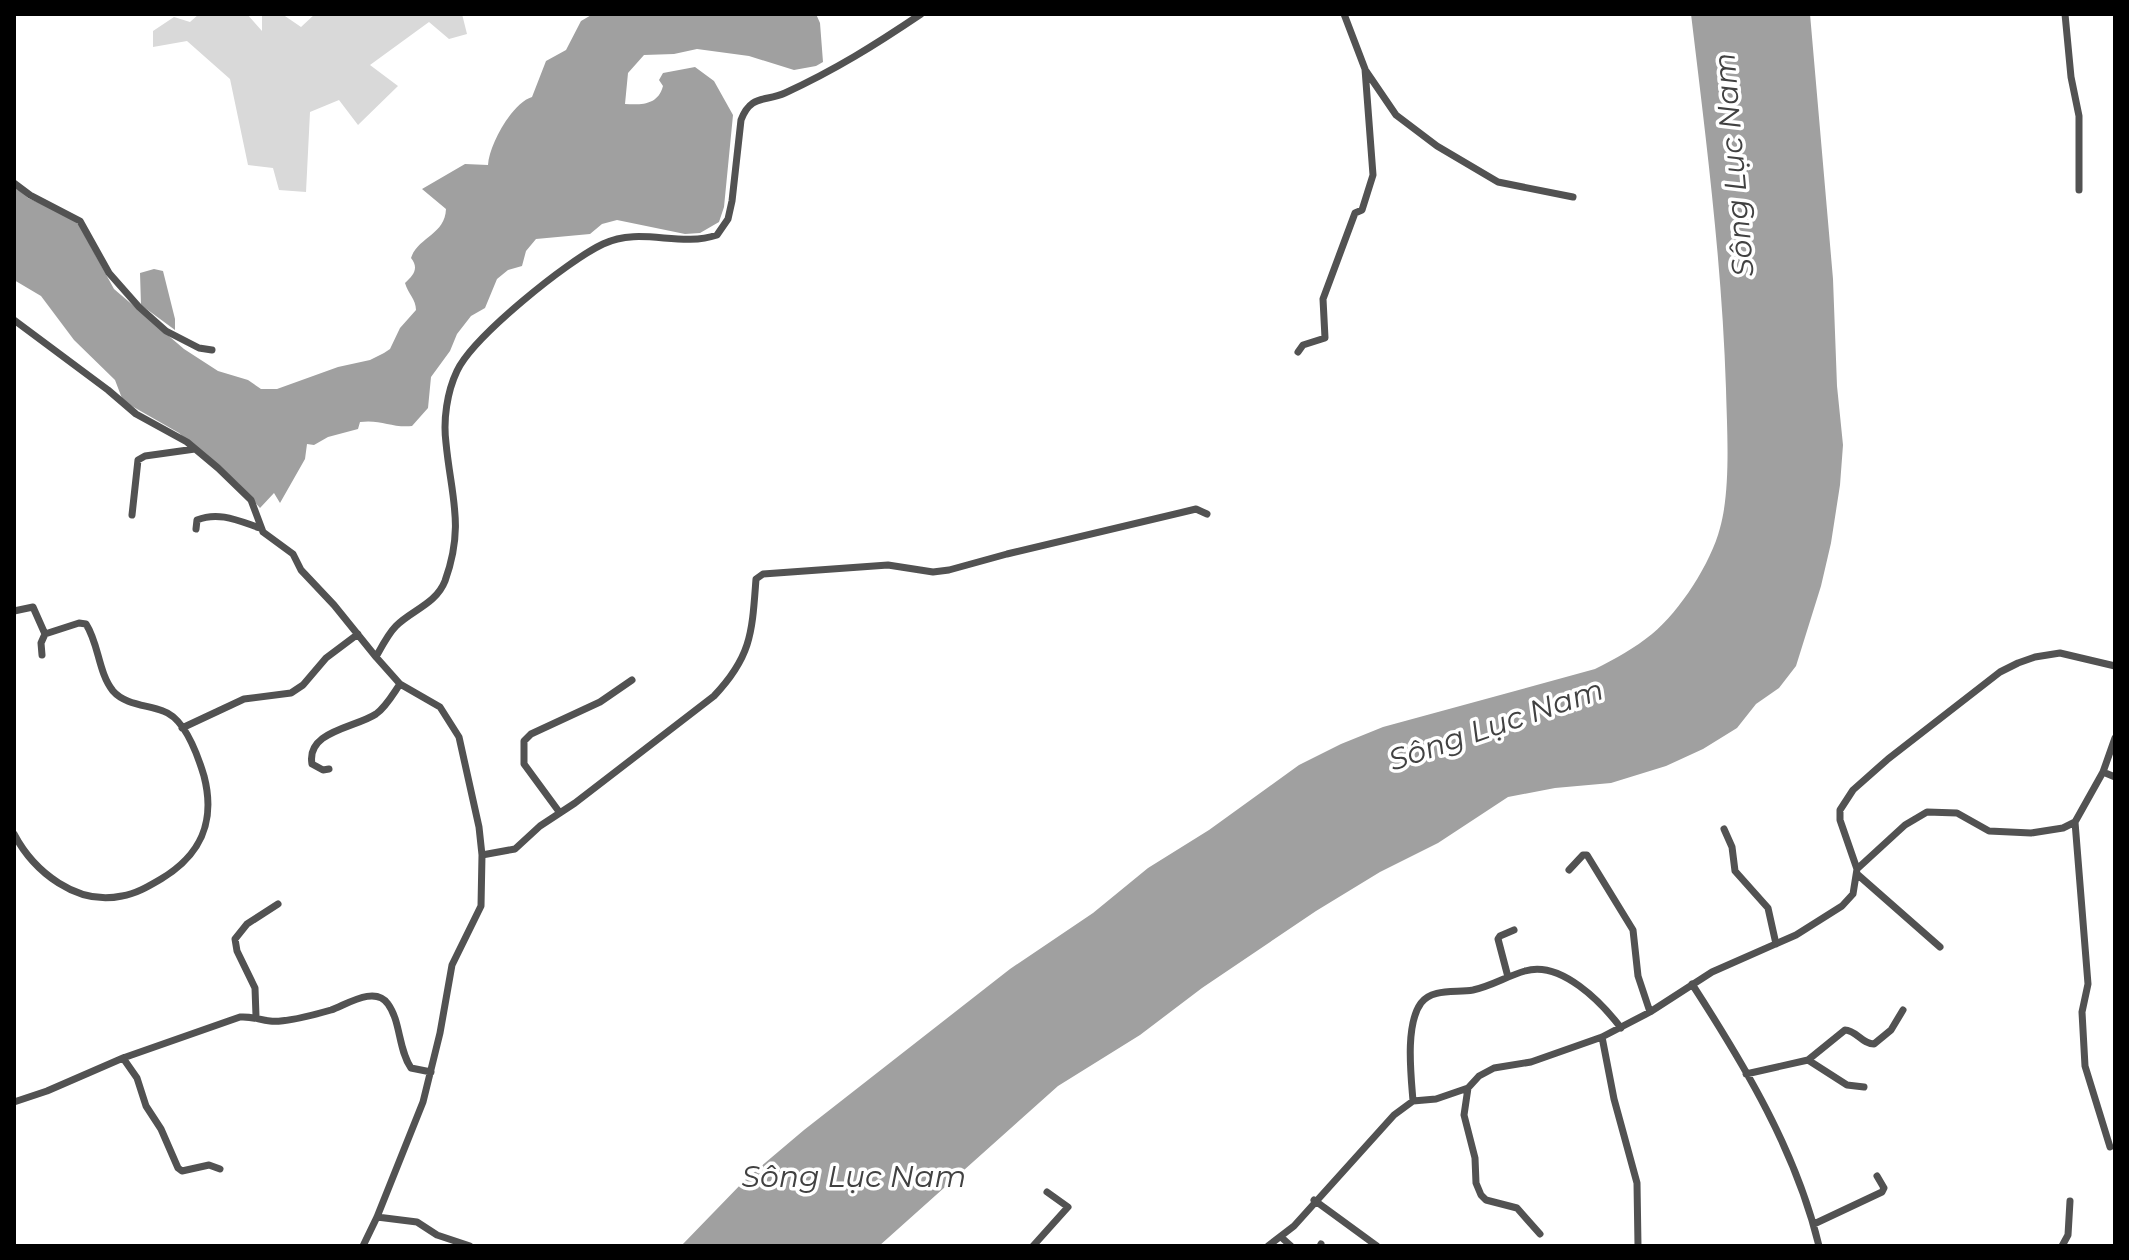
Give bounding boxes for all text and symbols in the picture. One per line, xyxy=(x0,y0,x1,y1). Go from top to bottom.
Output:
water label: Sông Lục Nam xyxy=(1705,51,1762,279)
water label: Sông Lục Nam xyxy=(1384,670,1608,779)
water label: Sông Lục Nam xyxy=(742,1158,966,1195)

